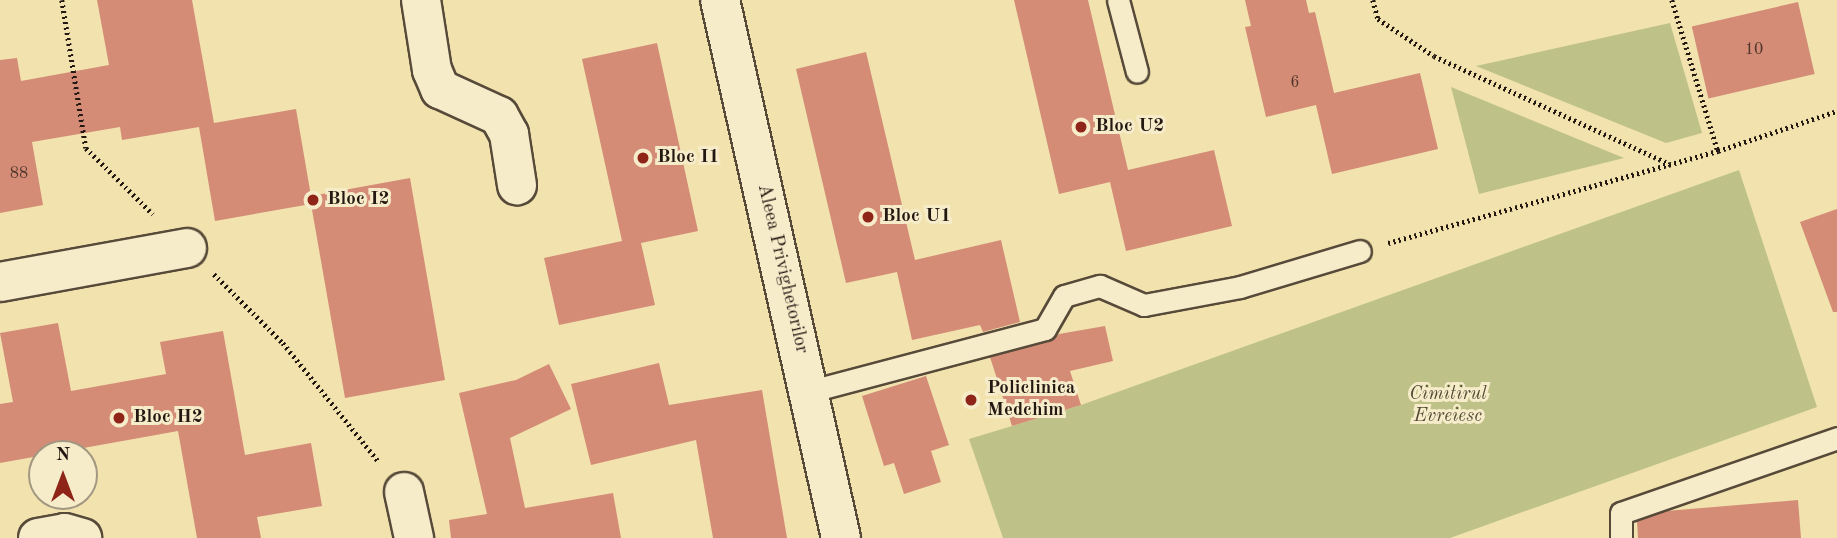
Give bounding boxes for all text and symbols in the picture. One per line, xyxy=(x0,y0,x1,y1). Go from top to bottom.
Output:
house number: 10 xyxy=(1745,40,1763,60)
house number: 6 xyxy=(1290,73,1300,93)
place label: Bloc U2 xyxy=(1095,116,1164,138)
marker: Bloc U2 xyxy=(1073,119,1089,135)
place label: Bloc I1 xyxy=(657,147,720,169)
marker: Bloc I1 xyxy=(635,150,651,166)
house number: 88 xyxy=(10,164,28,184)
street label: Aleea Privighetorilor xyxy=(751,182,813,356)
place label: Bloc I2 xyxy=(327,189,390,211)
marker: Bloc I2 xyxy=(305,192,321,208)
place label: Bloc U1 xyxy=(882,206,951,228)
marker: Bloc U1 xyxy=(860,209,876,225)
place label: Policlinica Medchim xyxy=(987,378,1076,422)
park label: Cimitirul Evreiesc xyxy=(1409,384,1487,428)
marker: Policlinica Medchim xyxy=(961,390,981,410)
place label: Bloc H2 xyxy=(133,407,203,429)
marker: Bloc H2 xyxy=(111,410,127,426)
north arrow xyxy=(28,440,98,510)
text: N xyxy=(56,446,70,465)

